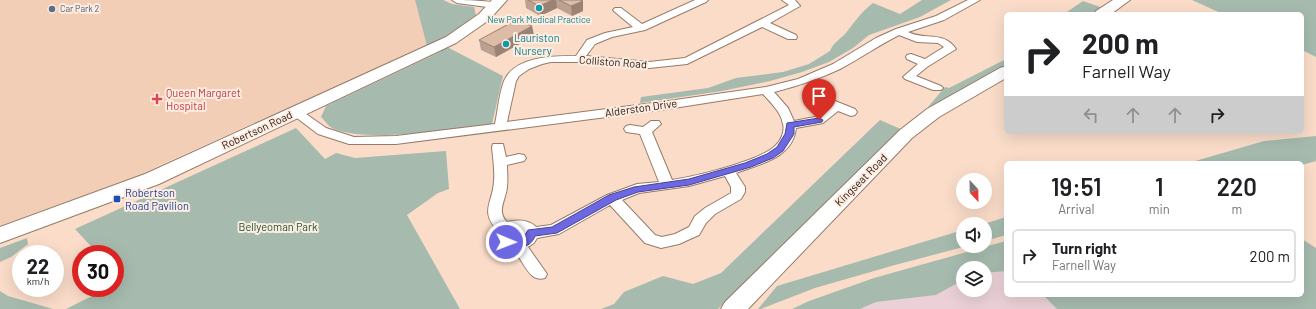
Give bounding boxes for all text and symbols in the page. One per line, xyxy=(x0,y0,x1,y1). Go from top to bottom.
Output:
place label: Car Park 2 xyxy=(60,3,100,14)
marker: New Park Medical Practice xyxy=(534,3,544,13)
marker: Car Park 2 xyxy=(47,4,57,14)
place label: New Park Medical Practice xyxy=(487,14,591,25)
text: 200 m xyxy=(1082,26,1159,60)
icon: right xyxy=(1016,28,1068,80)
place label: Lauriston Nursery xyxy=(514,31,560,57)
marker: Lauriston Nursery xyxy=(501,39,511,49)
street label: Colliston Road xyxy=(579,53,647,70)
text: Farnell Way xyxy=(1082,60,1171,82)
pin xyxy=(802,79,836,120)
icon: arrive xyxy=(808,85,830,107)
place label: Queen Margaret Hospital xyxy=(166,86,241,112)
marker: Queen Margaret Hospital xyxy=(151,93,163,105)
street label: Alderston Drive xyxy=(604,96,678,119)
icon: left xyxy=(1080,104,1102,126)
icon: ahead xyxy=(1122,104,1144,126)
icon: ahead xyxy=(1164,104,1186,126)
icon: right xyxy=(1206,104,1228,126)
street label: Robertson Road xyxy=(219,108,294,152)
street label: Kingseat Road xyxy=(832,151,889,208)
text: 19:51 xyxy=(1051,172,1102,201)
text: 1 xyxy=(1155,172,1163,201)
text: 220 xyxy=(1217,172,1257,201)
north arrow xyxy=(956,173,992,209)
map controls xyxy=(956,173,992,297)
place label: Robertson Road Pavilion xyxy=(125,186,189,212)
marker: Robertson Road Pavilion xyxy=(112,194,122,204)
text: Arrival xyxy=(1058,201,1094,217)
text: min xyxy=(1149,201,1170,217)
text: m xyxy=(1231,201,1242,217)
button: sound xyxy=(956,217,992,253)
park label: Bellyeoman Park xyxy=(238,220,318,233)
position arrow xyxy=(485,221,527,263)
text: Turn right xyxy=(1052,239,1117,257)
speed limit sign: 30 xyxy=(72,245,124,297)
icon: right xyxy=(1018,245,1040,267)
text: 200 m xyxy=(1250,247,1290,265)
text: 22 xyxy=(27,254,49,278)
text: Farnell Way xyxy=(1052,257,1116,273)
button: layers xyxy=(956,261,992,297)
text: km/h xyxy=(27,275,49,287)

